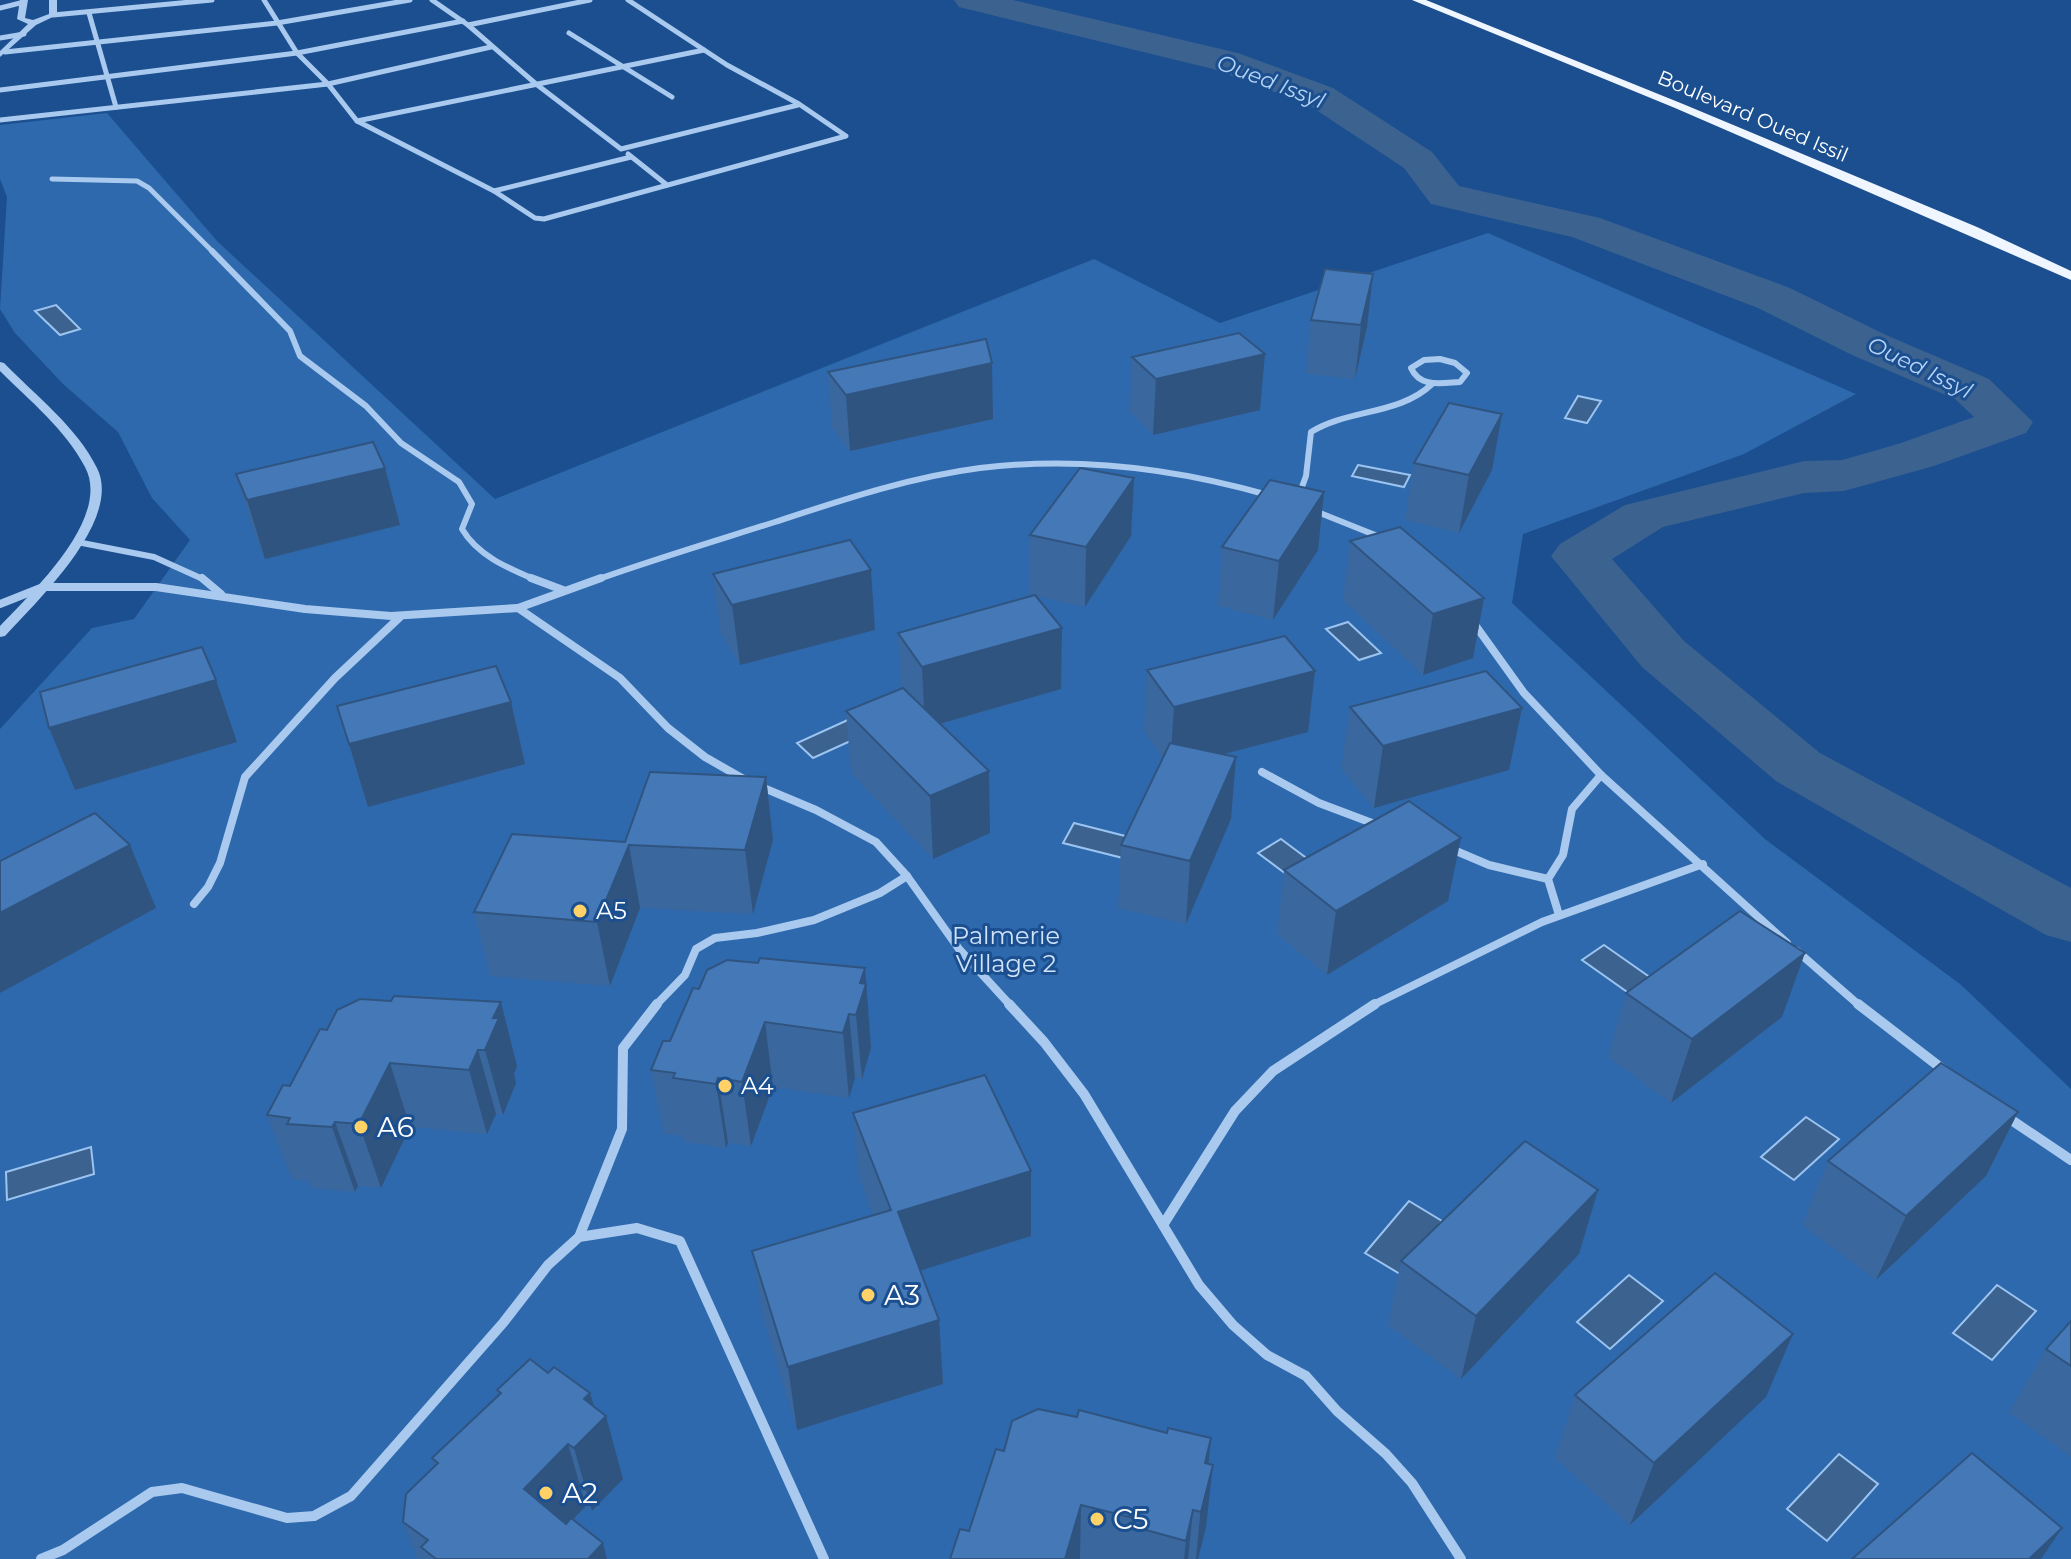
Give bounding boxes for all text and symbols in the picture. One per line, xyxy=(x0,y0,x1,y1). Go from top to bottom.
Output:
water label: Oued Issyl xyxy=(1213,49,1329,114)
street label: Boulevard Oued Issil xyxy=(1654,65,1852,167)
water label: Oued Issyl xyxy=(1863,331,1977,404)
place label: A5 xyxy=(596,896,627,925)
marker: A5 xyxy=(571,902,589,920)
park label: Palmerie Village 2 xyxy=(952,921,1060,978)
place label: A4 xyxy=(741,1071,774,1100)
marker: A4 xyxy=(716,1077,734,1095)
place label: A6 xyxy=(377,1110,414,1144)
marker: A6 xyxy=(352,1118,370,1136)
place label: A3 xyxy=(884,1278,920,1312)
marker: A3 xyxy=(859,1286,877,1304)
place label: A2 xyxy=(562,1476,598,1510)
marker: A2 xyxy=(537,1484,555,1502)
place label: C5 xyxy=(1113,1502,1148,1536)
marker: C5 xyxy=(1088,1510,1106,1528)

